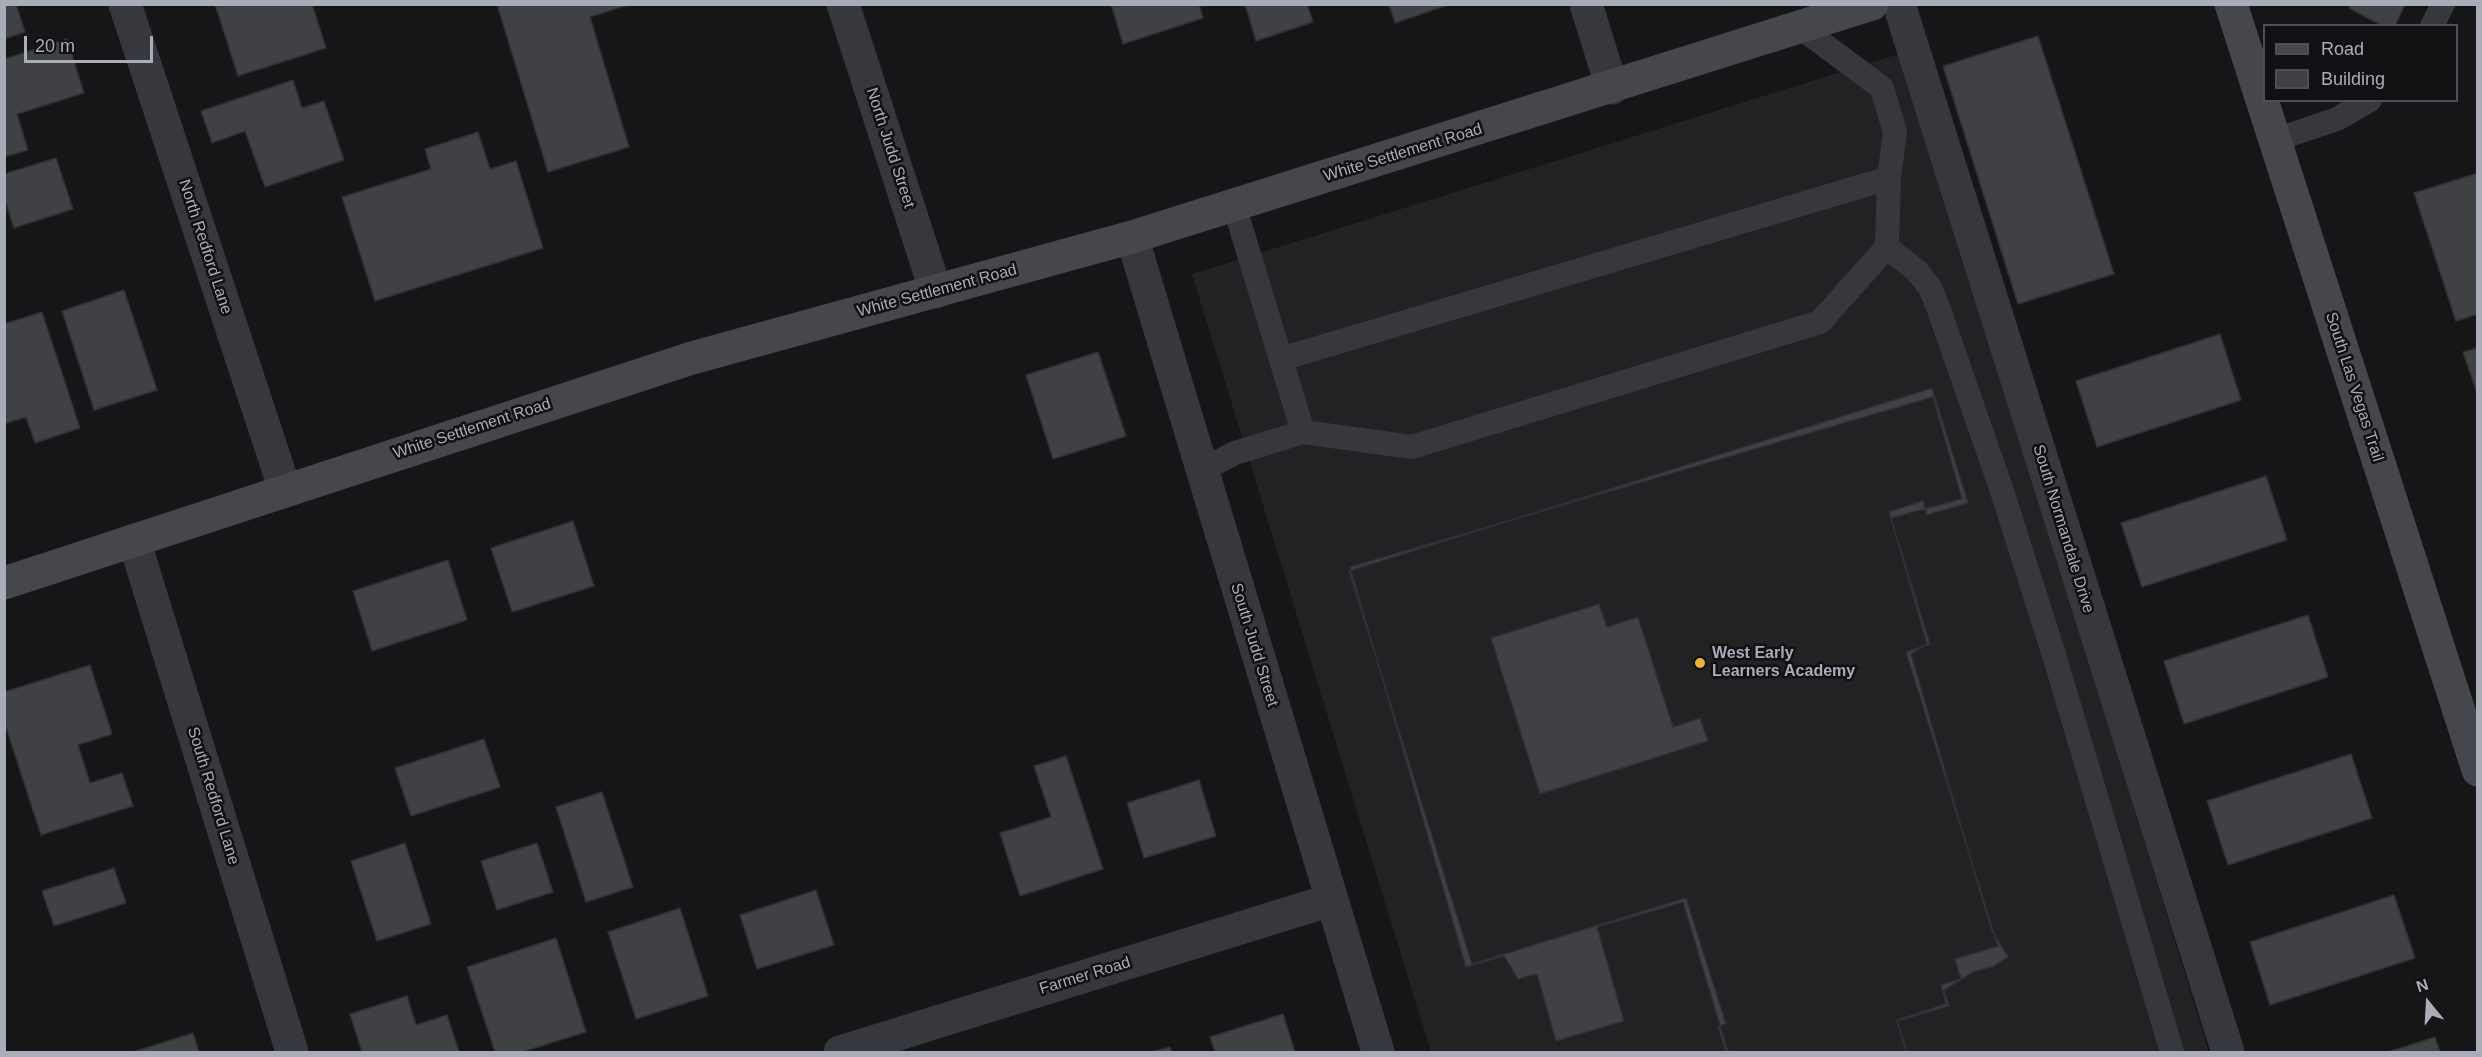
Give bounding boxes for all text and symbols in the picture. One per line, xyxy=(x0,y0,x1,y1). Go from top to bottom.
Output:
scale bar xyxy=(27,24,156,62)
legend xyxy=(2263,24,2458,102)
text: 20 m xyxy=(35,36,75,56)
text: Road xyxy=(2321,39,2364,59)
text: Building xyxy=(2321,69,2385,89)
street label: North Judd Street xyxy=(861,85,919,211)
street label: White Settlement Road xyxy=(1322,120,1484,186)
street label: North Redford Lane xyxy=(174,177,236,317)
street label: White Settlement Road xyxy=(855,260,1019,322)
street label: South Las Vegas Trail xyxy=(2321,310,2387,464)
street label: White Settlement Road xyxy=(391,394,553,464)
street label: South Normandale Drive xyxy=(2028,442,2098,616)
street label: South Judd Street xyxy=(1226,581,1282,709)
place label: West Early Learners Academy xyxy=(1712,644,1855,682)
marker: West Early Learners Academy xyxy=(1693,656,1707,670)
street label: South Redford Lane xyxy=(183,725,243,867)
street label: Farmer Road xyxy=(1037,953,1133,999)
north arrow xyxy=(2398,973,2458,1033)
text: N xyxy=(2414,976,2430,995)

